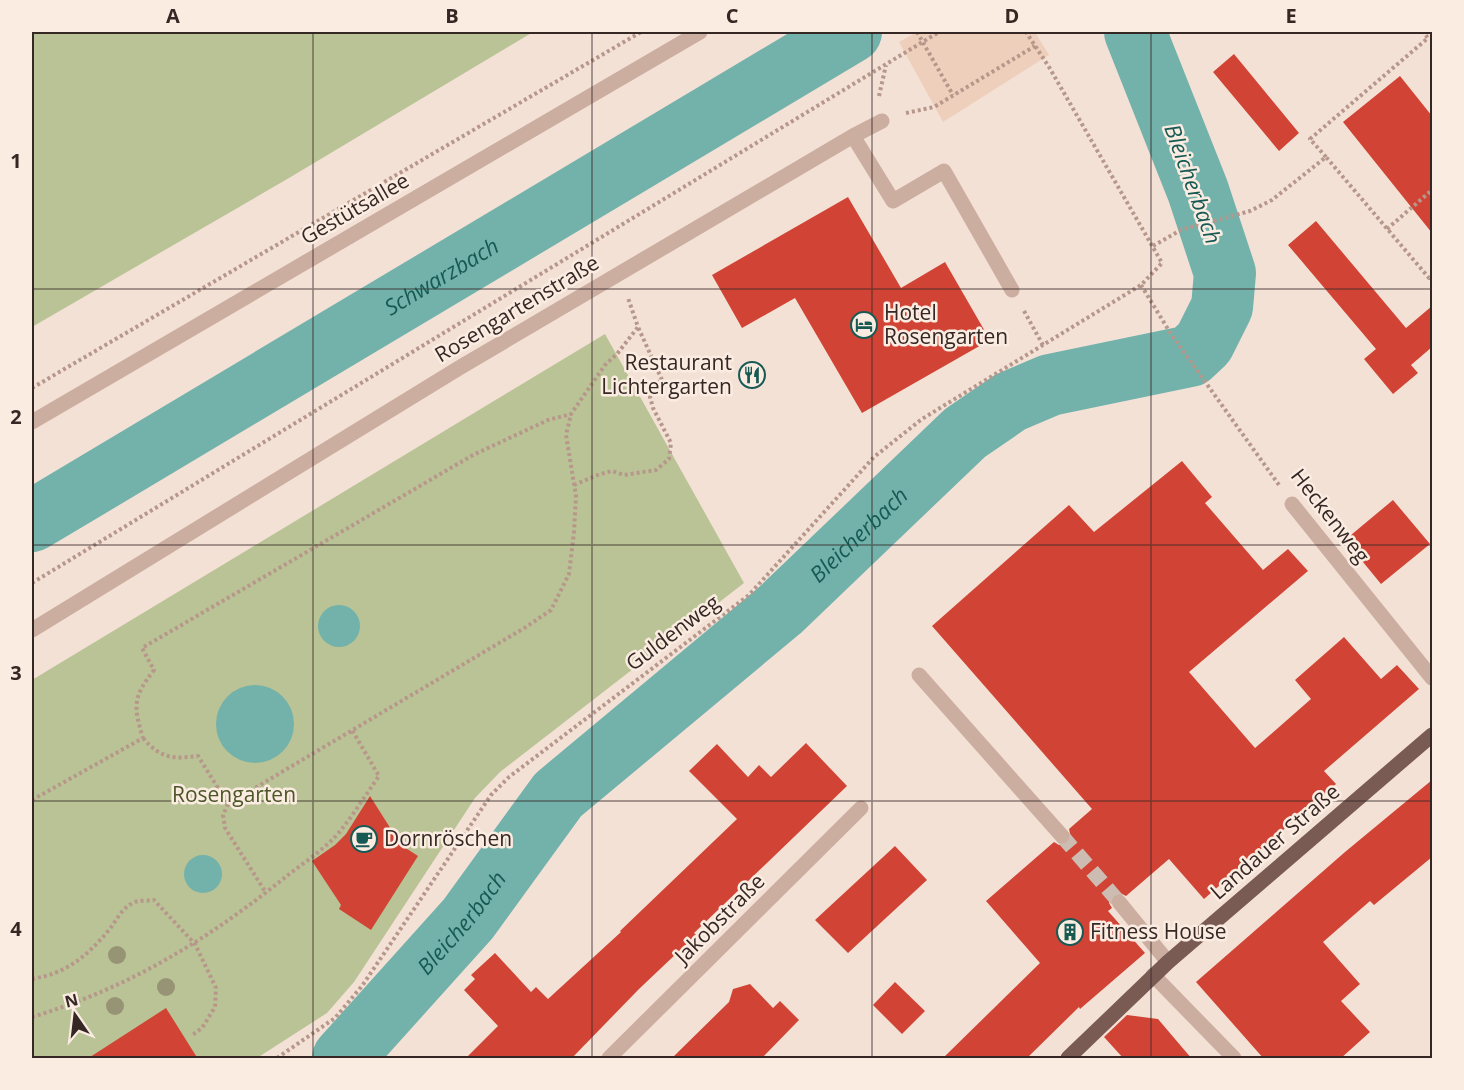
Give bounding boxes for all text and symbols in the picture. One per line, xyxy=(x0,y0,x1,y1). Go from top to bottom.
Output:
text: A xyxy=(166,2,180,29)
text: B xyxy=(445,2,459,29)
text: C xyxy=(726,2,739,29)
text: D xyxy=(1005,2,1019,29)
text: E xyxy=(1285,2,1297,29)
water label: Bleicherbach xyxy=(1158,120,1229,248)
text: 1 xyxy=(10,147,22,174)
street label: Gestütsallee xyxy=(295,166,414,250)
water label: Schwarzbach xyxy=(378,230,504,321)
street label: Rosengartenstraße xyxy=(429,248,604,368)
place label: Hotel Rosengarten xyxy=(884,298,1008,350)
hotel icon: Hotel Rosengarten xyxy=(849,310,879,340)
place label: Restaurant Lichtergarten xyxy=(601,348,732,400)
restaurant icon: Restaurant Lichtergarten xyxy=(737,360,767,390)
text: 2 xyxy=(10,403,22,430)
street label: Heckenweg xyxy=(1285,462,1376,568)
water label: Bleicherbach xyxy=(802,480,914,588)
street label: Guldenweg xyxy=(620,588,725,677)
text: 3 xyxy=(10,659,22,686)
street label: Landauer Straße xyxy=(1204,777,1345,905)
park label: Rosengarten xyxy=(172,780,296,808)
cafe icon: Dornröschen xyxy=(349,824,379,854)
place label: Dornröschen xyxy=(384,824,512,852)
water label: Bleicherbach xyxy=(410,864,512,980)
street label: Jakobstraße xyxy=(667,867,770,971)
text: 4 xyxy=(10,915,22,942)
building icon: Fitness House xyxy=(1055,917,1085,947)
place label: Fitness House xyxy=(1090,917,1227,945)
north arrow xyxy=(45,985,105,1045)
text: N xyxy=(62,988,80,1013)

